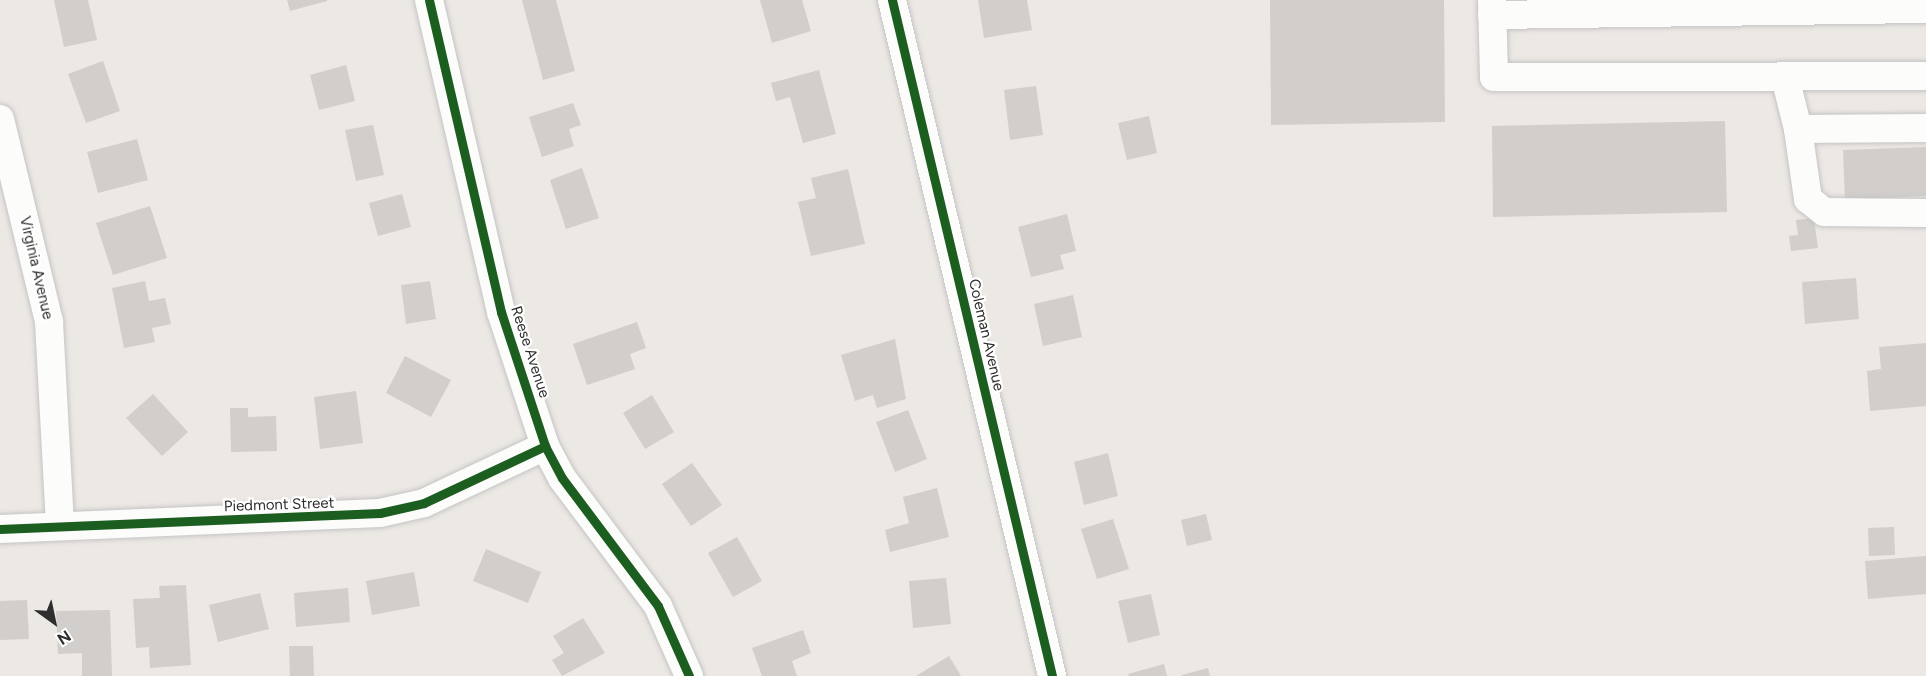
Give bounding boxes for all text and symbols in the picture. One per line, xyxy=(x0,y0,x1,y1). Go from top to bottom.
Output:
street label: Virginia Avenue xyxy=(15,215,57,321)
street label: Coleman Avenue xyxy=(964,277,1008,393)
street label: Reese Avenue xyxy=(507,304,553,400)
street label: Piedmont Street xyxy=(224,494,334,516)
north arrow xyxy=(24,592,84,652)
text: N xyxy=(54,626,74,649)

